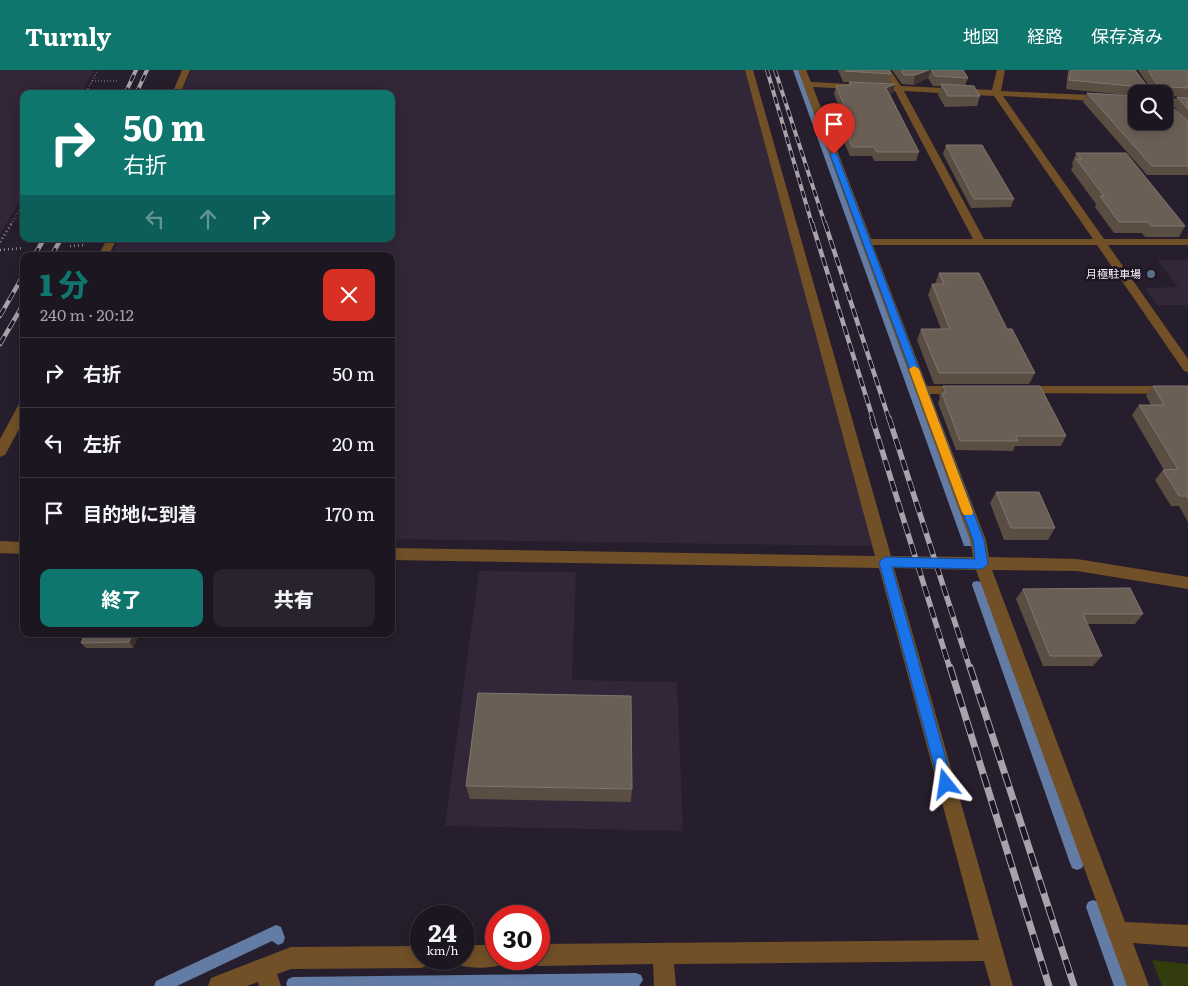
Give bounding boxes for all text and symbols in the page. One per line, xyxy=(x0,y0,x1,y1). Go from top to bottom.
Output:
text: Turnly xyxy=(25,18,111,53)
text: 地図 xyxy=(963,22,999,49)
text: 経路 xyxy=(1027,22,1063,49)
text: 保存済み xyxy=(1091,22,1163,49)
map controls xyxy=(1128,85,1173,130)
button: search xyxy=(1128,85,1173,130)
text: 50 m xyxy=(123,100,206,152)
pin xyxy=(813,103,855,154)
icon: right xyxy=(40,110,105,175)
icon: arrive xyxy=(820,110,848,138)
text: 右折 xyxy=(123,147,167,180)
icon: left xyxy=(141,205,169,233)
icon: ahead xyxy=(194,205,222,233)
icon: right xyxy=(247,205,275,233)
text: 1 分 xyxy=(40,261,89,305)
place label: 月極駐車場 xyxy=(1086,265,1141,281)
marker: 月極駐車場 xyxy=(1145,268,1157,280)
button: close xyxy=(323,269,375,321)
text: 240 m · 20:12 xyxy=(40,302,134,326)
icon: right xyxy=(40,359,68,387)
text: 右折 xyxy=(83,359,121,387)
text: 50 m xyxy=(332,359,375,387)
icon: left xyxy=(40,429,68,457)
text: 左折 xyxy=(83,429,121,457)
text: 20 m xyxy=(332,429,375,457)
icon: arrive xyxy=(40,499,68,527)
text: 目的地に到着 xyxy=(83,499,197,527)
text: 170 m xyxy=(325,499,375,527)
button: 終了 xyxy=(40,569,203,627)
button: 共有 xyxy=(213,569,375,627)
position arrow xyxy=(919,757,971,809)
speed limit sign: 30 xyxy=(485,905,550,970)
text: 24 xyxy=(428,913,457,950)
text: km/h xyxy=(427,941,458,959)

